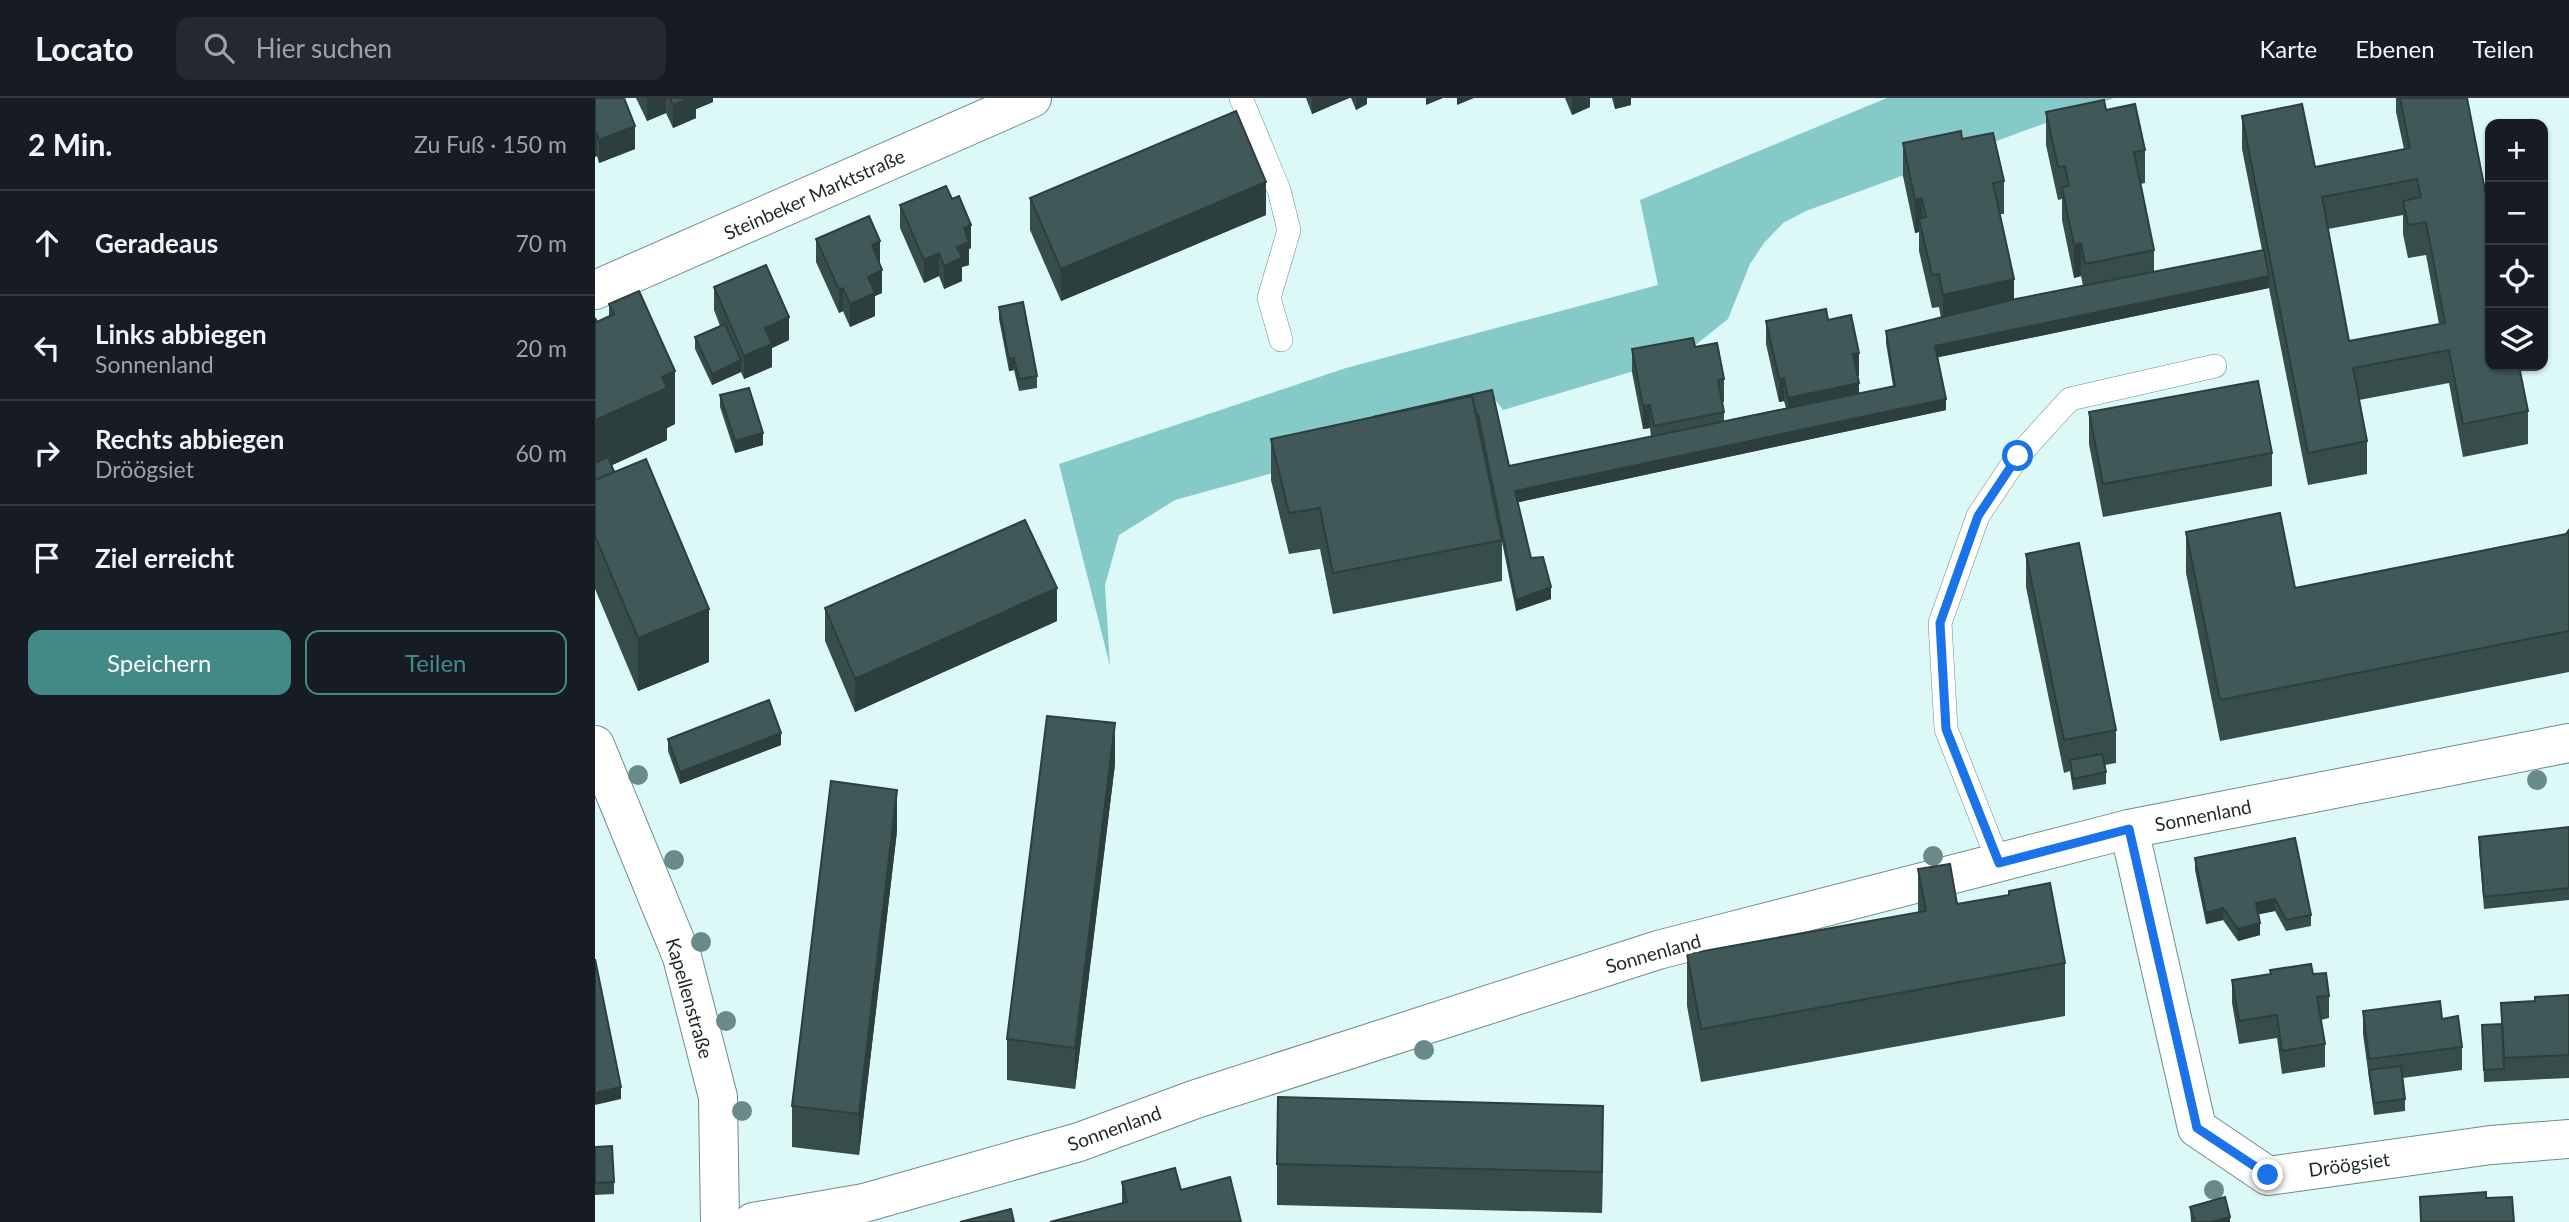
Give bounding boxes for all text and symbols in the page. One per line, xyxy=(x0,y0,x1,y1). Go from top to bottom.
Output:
search box xyxy=(176,17,666,80)
text: Locato xyxy=(35,28,134,68)
icon: search xyxy=(200,29,238,67)
text: Hier suchen xyxy=(256,32,392,64)
text: Karte xyxy=(2260,34,2317,63)
text: Ebenen xyxy=(2355,34,2435,63)
text: Teilen xyxy=(2473,34,2534,63)
map controls xyxy=(2485,119,2548,371)
button: + xyxy=(2485,119,2548,182)
text: 2 Min. xyxy=(28,126,113,162)
text: Zu Fuß · 150 m xyxy=(414,130,567,158)
street label: Steinbeker Marktstraße xyxy=(720,144,908,244)
button: − xyxy=(2485,182,2548,245)
icon: ahead xyxy=(28,224,66,262)
text: Geradeaus xyxy=(95,227,218,259)
text: 70 m xyxy=(516,229,567,257)
button: locate xyxy=(2485,245,2548,308)
button: layers xyxy=(2485,308,2548,371)
text: Links abbiegen xyxy=(95,318,267,350)
icon: left xyxy=(28,329,66,367)
text: 20 m xyxy=(516,334,567,362)
text: Sonnenland xyxy=(95,350,214,378)
text: Rechts abbiegen xyxy=(95,423,284,455)
icon: right xyxy=(28,434,66,472)
text: 60 m xyxy=(516,439,567,467)
route start xyxy=(2002,440,2033,471)
text: Dröögsiet xyxy=(95,455,194,483)
icon: arrive xyxy=(28,539,66,577)
text: Ziel erreicht xyxy=(95,542,234,574)
button: Speichern xyxy=(28,630,291,695)
button: Teilen xyxy=(305,630,567,695)
street label: Sonnenland xyxy=(2153,794,2253,836)
street label: Sonnenland xyxy=(1603,928,1703,978)
street label: Kapellenstraße xyxy=(662,935,718,1061)
street label: Sonnenland xyxy=(1064,1100,1164,1156)
street label: Dröögsiet xyxy=(2307,1147,2391,1181)
route end xyxy=(2252,1159,2283,1190)

